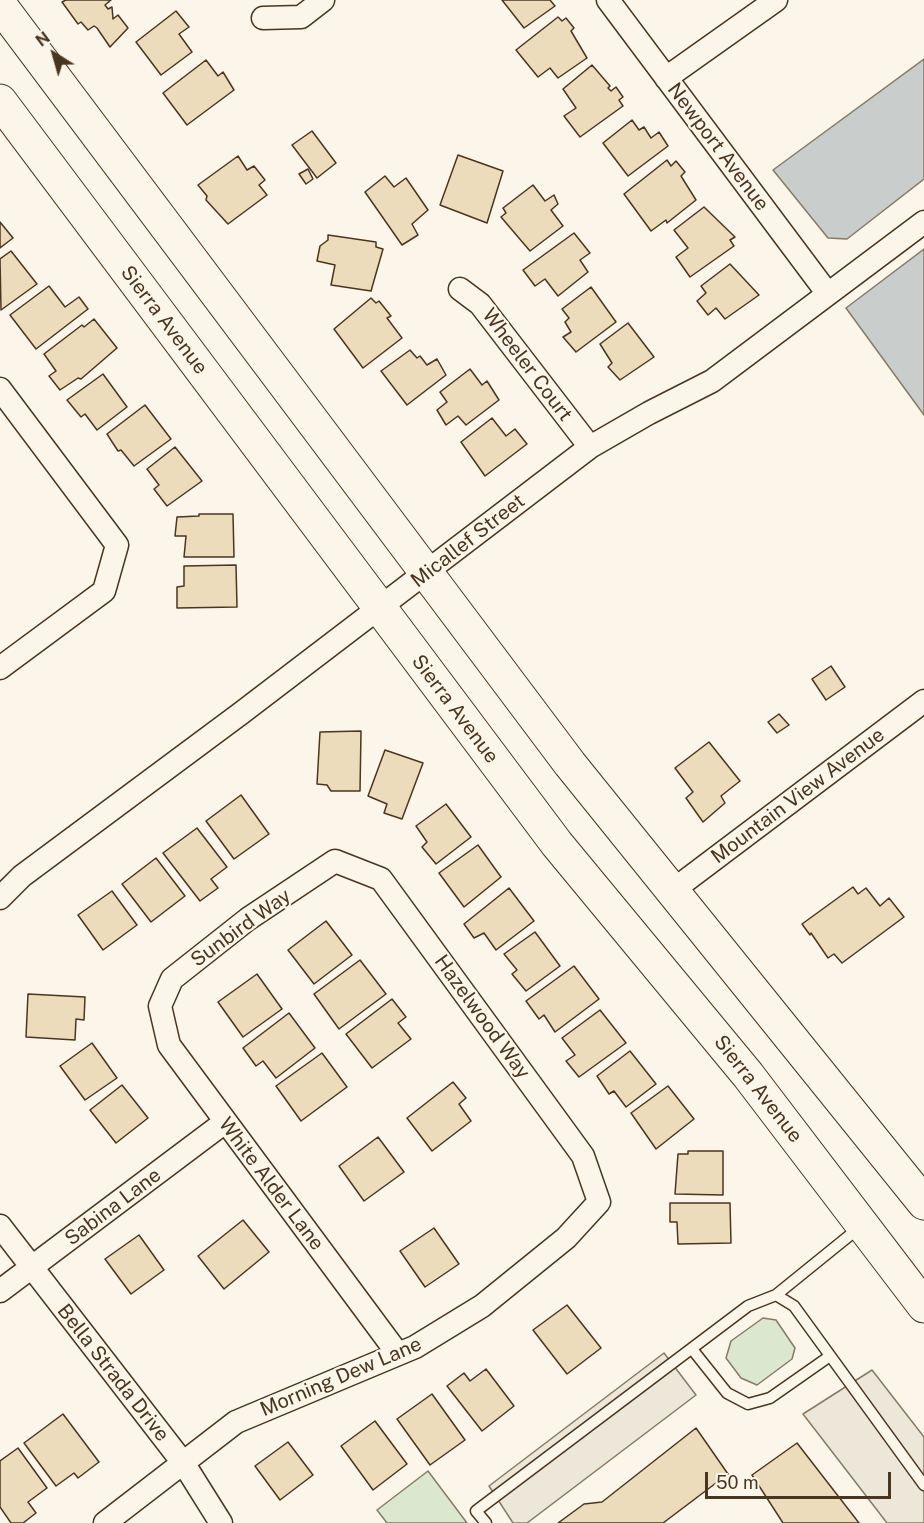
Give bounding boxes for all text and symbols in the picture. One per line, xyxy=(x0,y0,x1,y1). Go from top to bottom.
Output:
north arrow xyxy=(24,24,84,84)
text: N xyxy=(32,28,54,51)
street label: Newport Avenue xyxy=(662,78,774,216)
street label: Sierra Avenue xyxy=(115,261,213,379)
street label: Wheeler Court xyxy=(477,304,577,426)
street label: Micallef Street xyxy=(406,489,530,593)
street label: Sierra Avenue xyxy=(406,650,504,768)
street label: Mountain View Avenue xyxy=(707,723,889,869)
street label: Sunbird Way xyxy=(186,884,296,972)
street label: Hazelwood Way xyxy=(429,950,535,1084)
street label: Sierra Avenue xyxy=(709,1031,807,1147)
street label: White Alder Lane xyxy=(213,1113,329,1255)
street label: Sabina Lane xyxy=(60,1163,166,1251)
street label: Bella Strada Drive xyxy=(52,1300,174,1446)
street label: Morning Dew Lane xyxy=(257,1332,425,1422)
scale bar xyxy=(708,1460,894,1498)
text: 50 m xyxy=(716,1472,759,1493)

